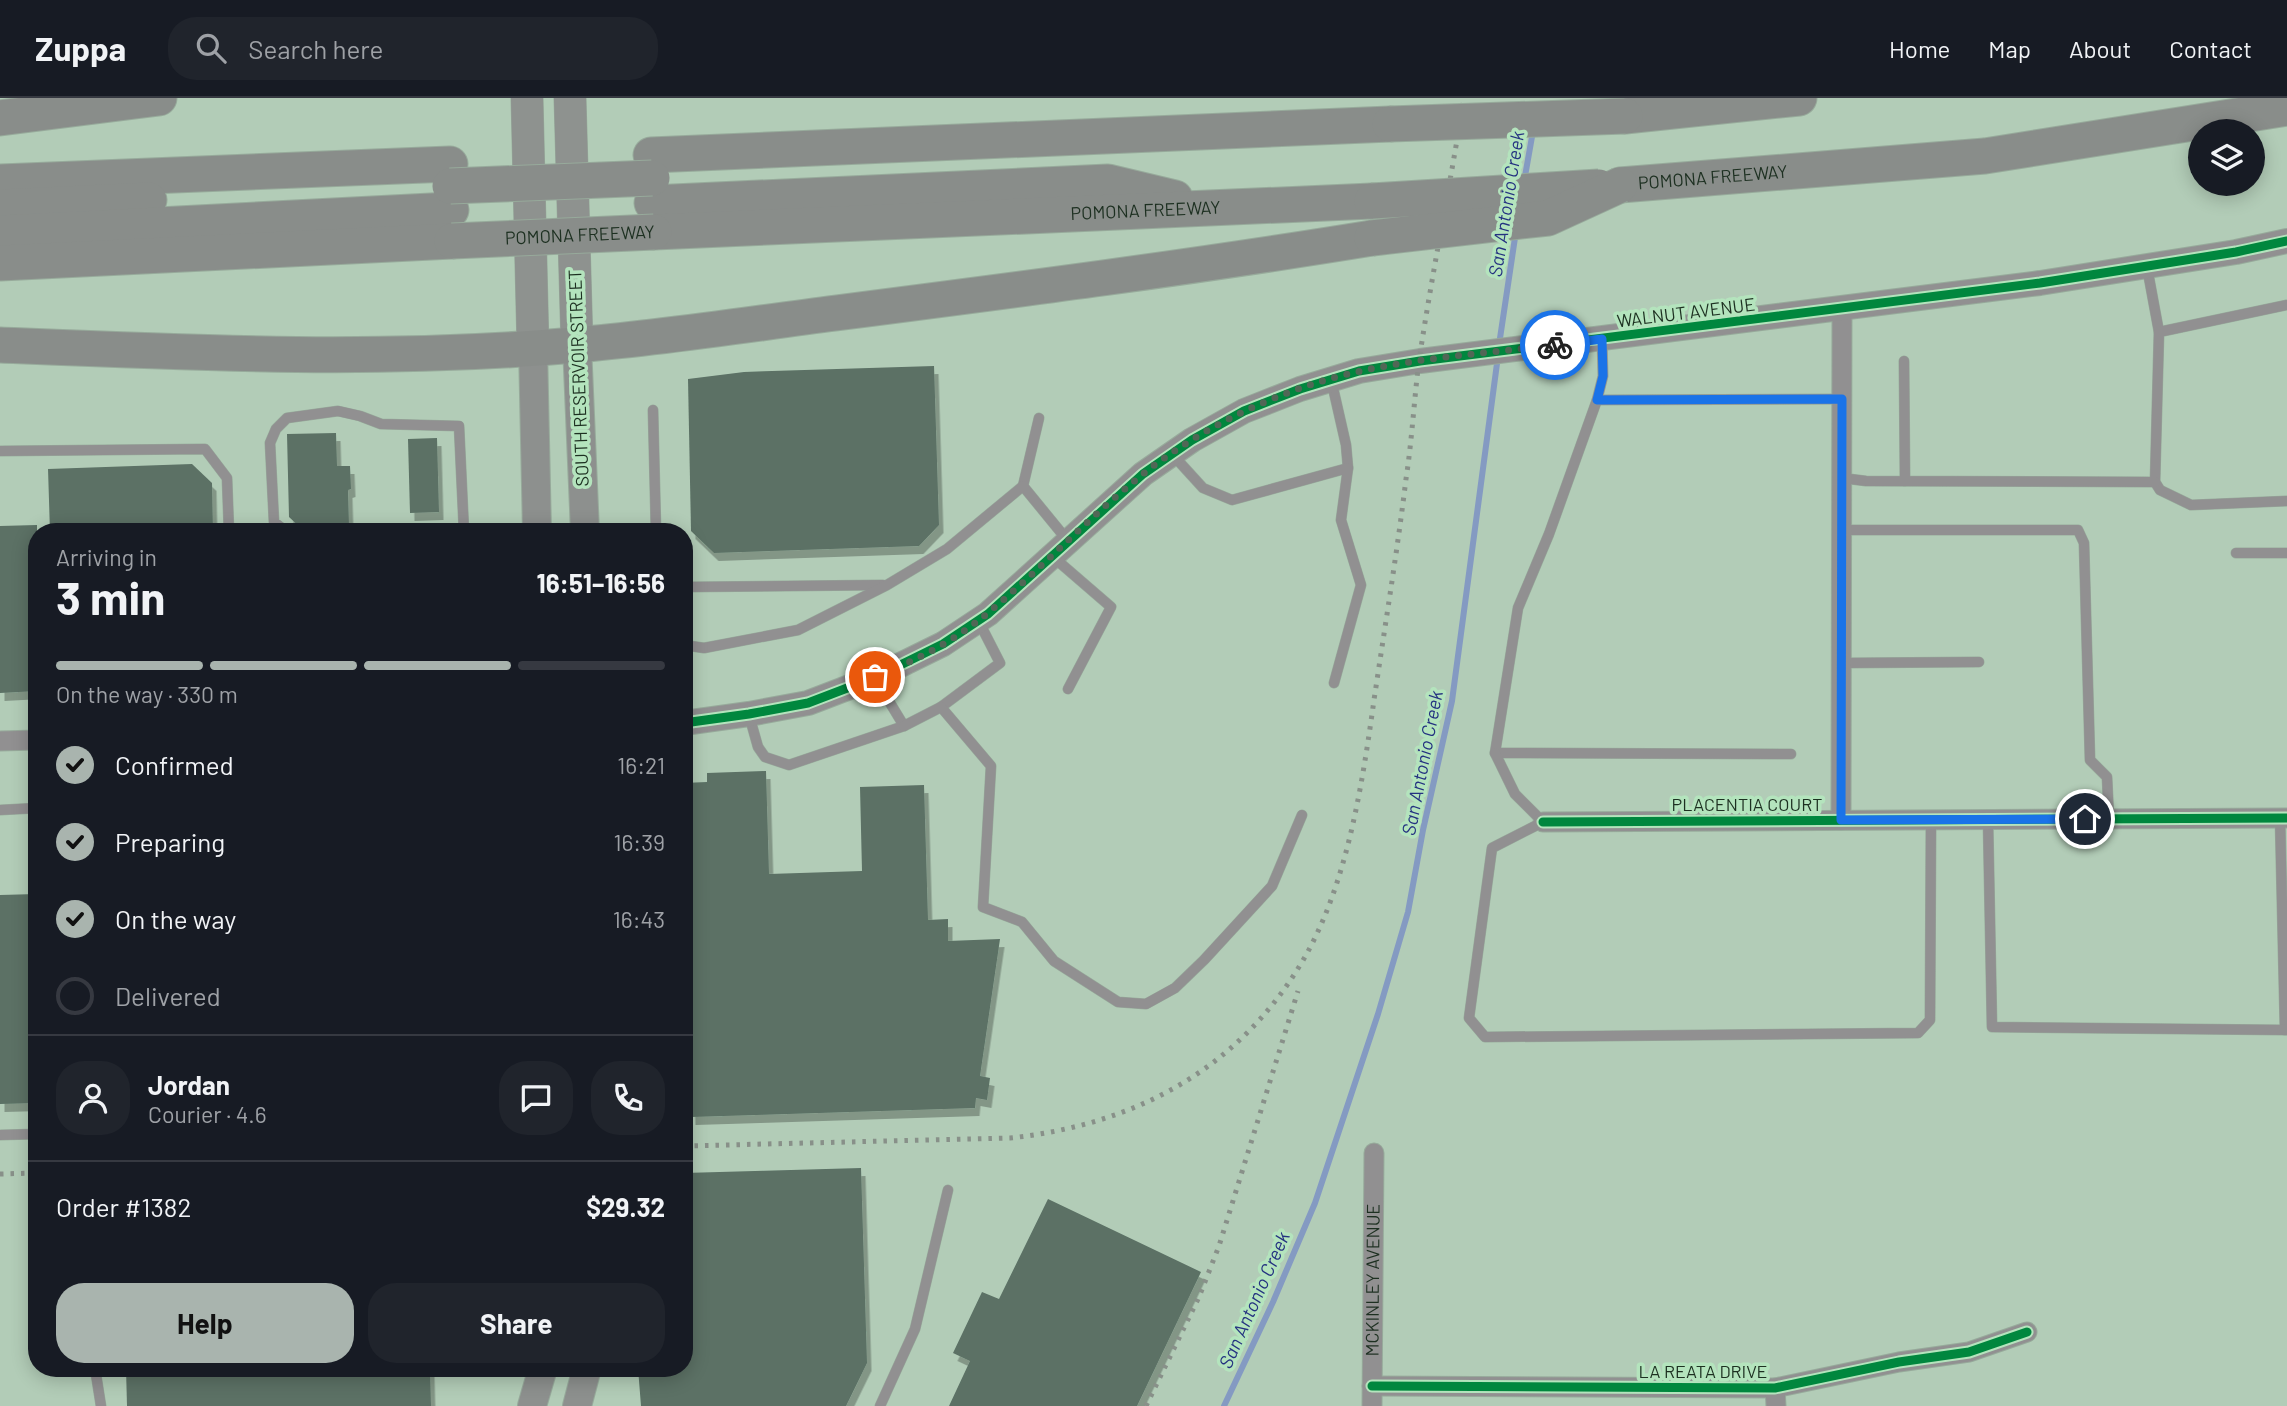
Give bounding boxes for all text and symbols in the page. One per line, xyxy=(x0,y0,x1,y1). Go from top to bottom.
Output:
search box xyxy=(168,17,658,80)
text: Zuppa xyxy=(35,28,126,68)
icon: search xyxy=(192,29,230,67)
text: Search here xyxy=(248,33,383,64)
text: Home xyxy=(1889,34,1950,63)
text: Map xyxy=(1988,34,2031,63)
text: About xyxy=(2069,34,2131,63)
text: Contact xyxy=(2169,34,2252,63)
map controls xyxy=(2188,119,2265,196)
button: layers xyxy=(2188,119,2265,196)
water label: San Antonio Creek xyxy=(1483,129,1528,278)
street label: POMONA FREEWAY xyxy=(1637,160,1788,194)
street label: POMONA FREEWAY xyxy=(1070,196,1221,224)
street label: POMONA FREEWAY xyxy=(504,220,655,249)
street label: SOUTH RESERVOIR STREET xyxy=(563,269,593,487)
street label: WALNUT AVENUE xyxy=(1616,293,1756,331)
courier xyxy=(1520,310,1590,380)
icon: bike xyxy=(1536,326,1574,364)
text: Arriving in xyxy=(56,543,157,571)
text: 16:51–16:56 xyxy=(536,567,665,598)
text: 3 min xyxy=(56,569,165,624)
pin xyxy=(845,647,905,707)
icon: bag xyxy=(856,658,894,696)
text: On the way · 330 m xyxy=(56,680,238,708)
water label: San Antonio Creek xyxy=(1396,688,1447,837)
icon: check xyxy=(56,746,94,784)
text: Confirmed xyxy=(115,749,234,780)
text: 16:21 xyxy=(617,751,665,779)
pin xyxy=(2055,789,2115,849)
street label: PLACENTIA COURT xyxy=(1672,793,1822,815)
icon: home xyxy=(2066,800,2104,838)
icon: check xyxy=(56,823,94,861)
text: Preparing xyxy=(115,826,225,857)
text: 16:39 xyxy=(613,828,665,856)
icon: check xyxy=(56,900,94,938)
text: On the way xyxy=(115,903,236,934)
text: 16:43 xyxy=(613,905,665,933)
text: Delivered xyxy=(115,980,221,1011)
button: person xyxy=(56,1061,130,1135)
button: chat xyxy=(499,1061,573,1135)
button: phone xyxy=(591,1061,665,1135)
text: Jordan xyxy=(148,1069,230,1100)
text: Courier · 4.6 xyxy=(148,1100,267,1128)
text: Order #1382 xyxy=(56,1191,191,1222)
text: $29.32 xyxy=(586,1191,665,1222)
street label: MCKINLEY AVENUE xyxy=(1360,1204,1384,1356)
water label: San Antonio Creek xyxy=(1213,1227,1294,1372)
button: Help xyxy=(56,1283,354,1363)
button: Share xyxy=(368,1283,665,1363)
street label: LA REATA DRIVE xyxy=(1639,1360,1767,1382)

